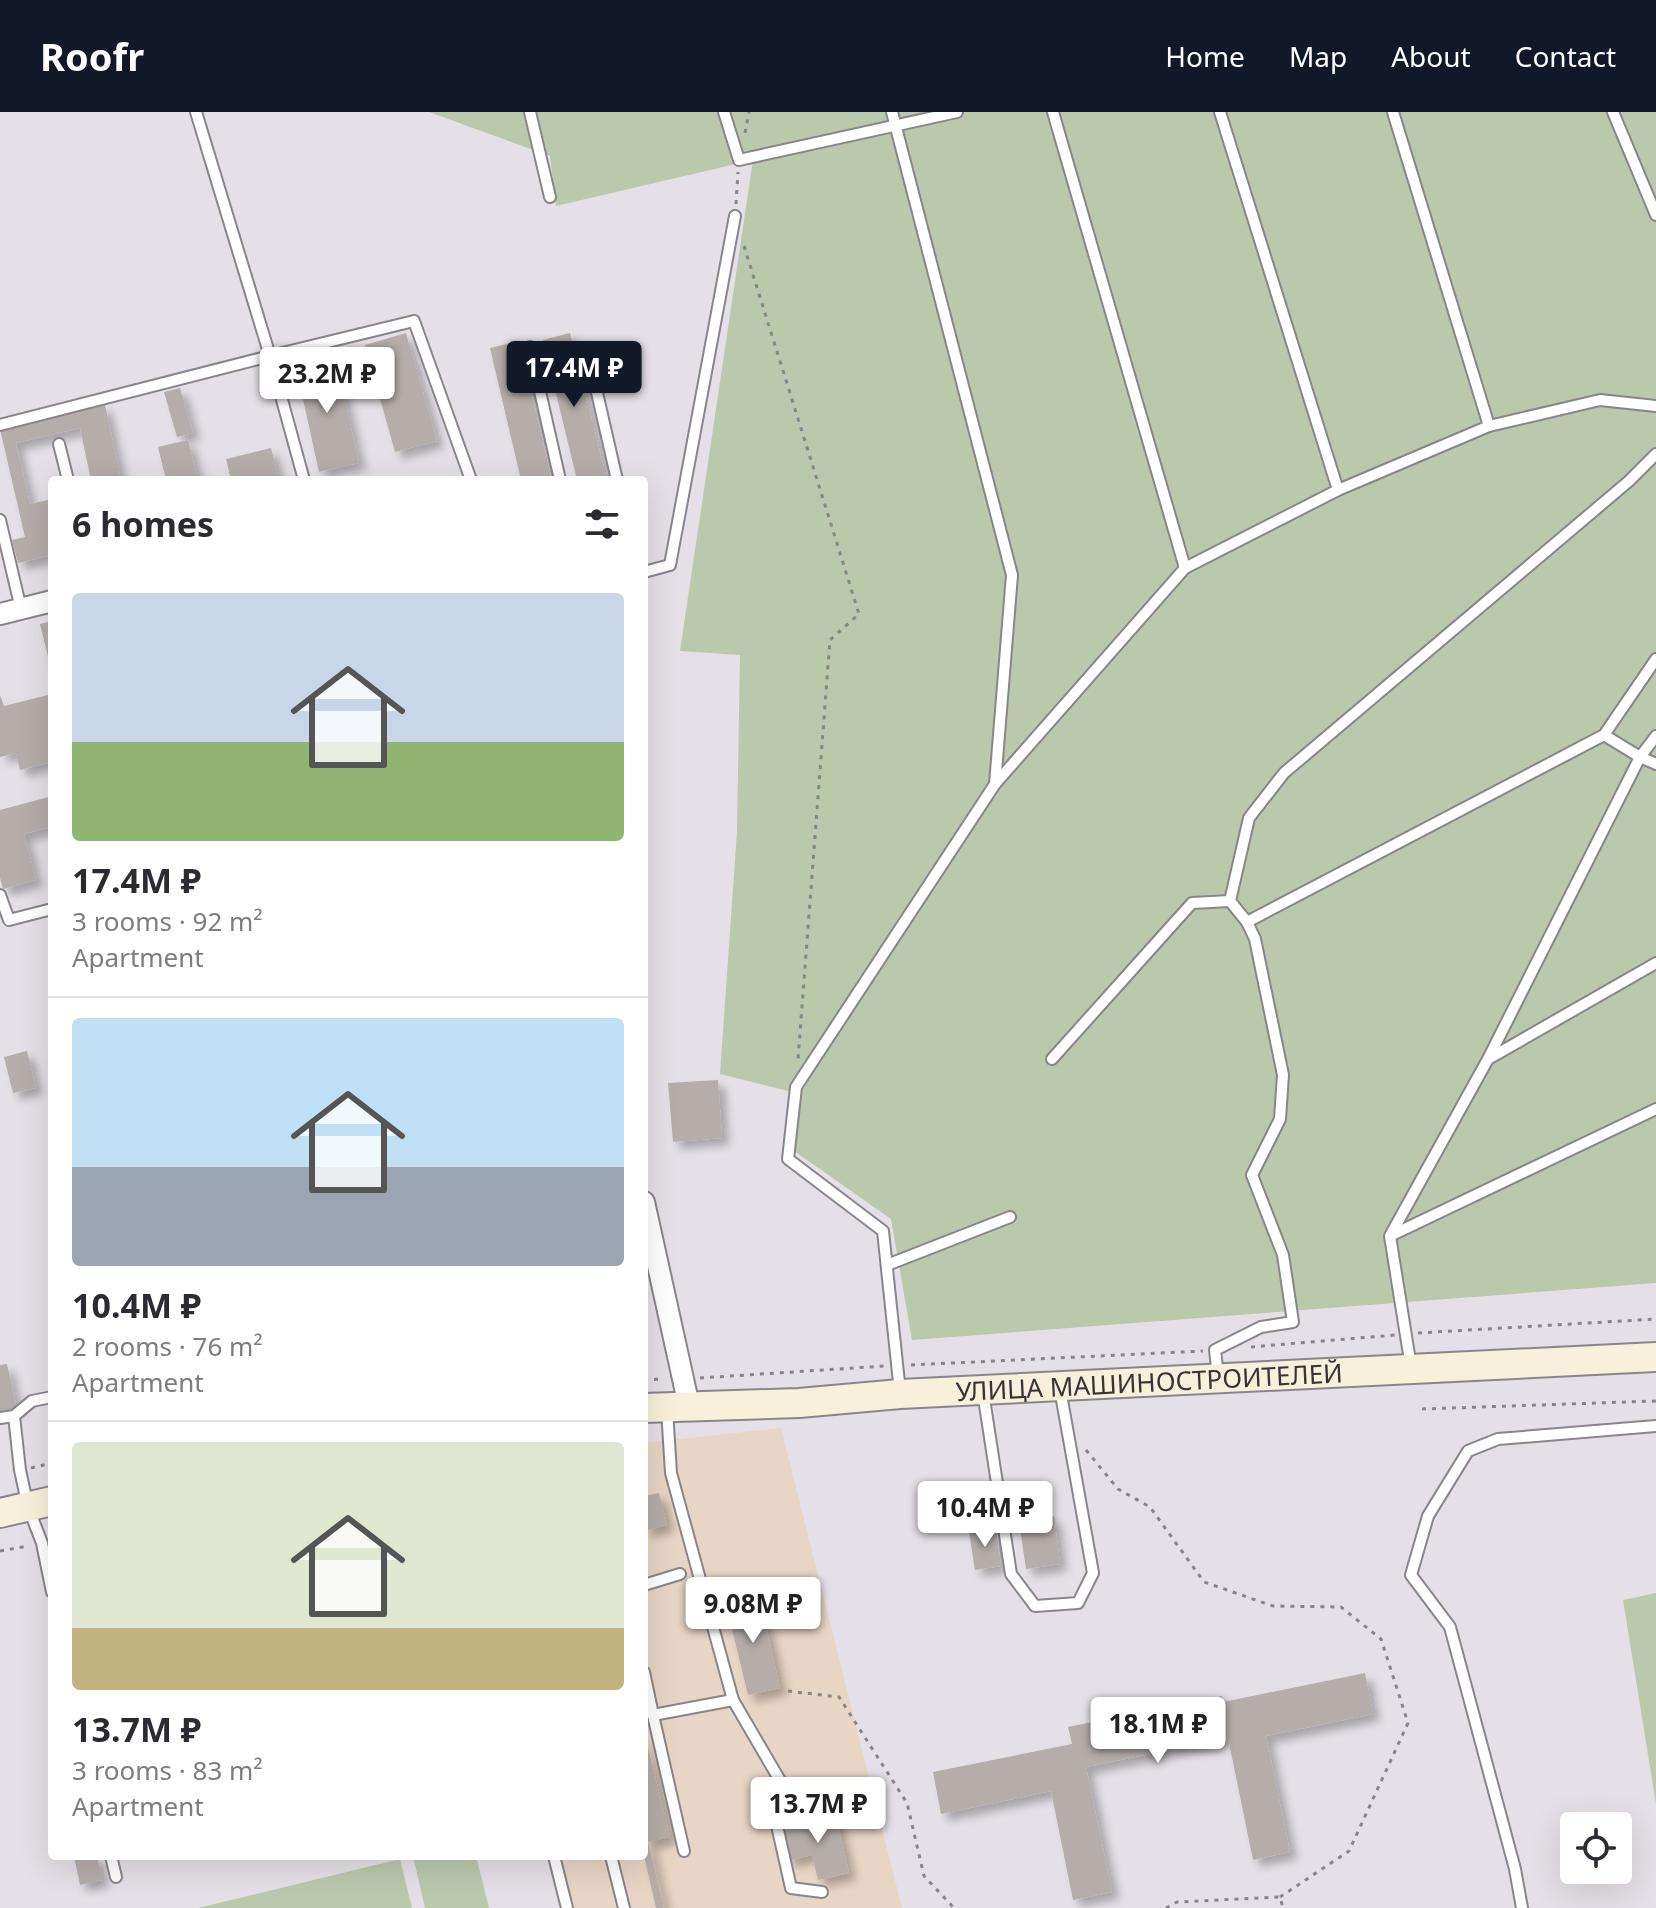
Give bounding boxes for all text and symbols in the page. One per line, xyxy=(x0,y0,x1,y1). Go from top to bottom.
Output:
text: Roofr xyxy=(40,30,144,82)
text: Home xyxy=(1165,37,1245,75)
text: Map xyxy=(1289,37,1347,75)
text: About xyxy=(1391,37,1471,75)
text: Contact xyxy=(1515,37,1616,75)
pin: 17.4M ₽ xyxy=(500,341,648,409)
pin: 23.2M ₽ xyxy=(253,347,401,415)
text: 17.4M ₽ xyxy=(525,349,623,385)
text: 23.2M ₽ xyxy=(278,355,376,391)
text: 6 homes xyxy=(72,501,214,547)
icon: filters xyxy=(580,502,624,546)
icon: home xyxy=(276,645,420,789)
text: 17.4M ₽ xyxy=(72,857,201,903)
text: 3 rooms · 92 m² xyxy=(72,903,262,939)
text: Apartment xyxy=(72,939,204,975)
icon: home xyxy=(276,1070,420,1214)
text: 10.4M ₽ xyxy=(72,1282,201,1328)
text: 2 rooms · 76 m² xyxy=(72,1328,262,1364)
street label: УЛИЦА МАШИНОСТРОИТЕЛЕЙ xyxy=(955,1354,1344,1409)
text: Apartment xyxy=(72,1364,204,1400)
pin: 10.4M ₽ xyxy=(911,1481,1059,1549)
text: 10.4M ₽ xyxy=(936,1489,1034,1525)
icon: home xyxy=(276,1494,420,1638)
pin: 9.08M ₽ xyxy=(679,1577,827,1645)
text: 9.08M ₽ xyxy=(704,1585,802,1621)
pin: 18.1M ₽ xyxy=(1084,1697,1232,1765)
text: 18.1M ₽ xyxy=(1109,1705,1207,1741)
text: 13.7M ₽ xyxy=(72,1706,201,1752)
text: 3 rooms · 83 m² xyxy=(72,1752,262,1788)
pin: 13.7M ₽ xyxy=(744,1777,892,1845)
text: 13.7M ₽ xyxy=(769,1785,867,1821)
text: Apartment xyxy=(72,1788,204,1824)
map controls xyxy=(1560,1812,1632,1884)
button: locate xyxy=(1560,1812,1632,1884)

